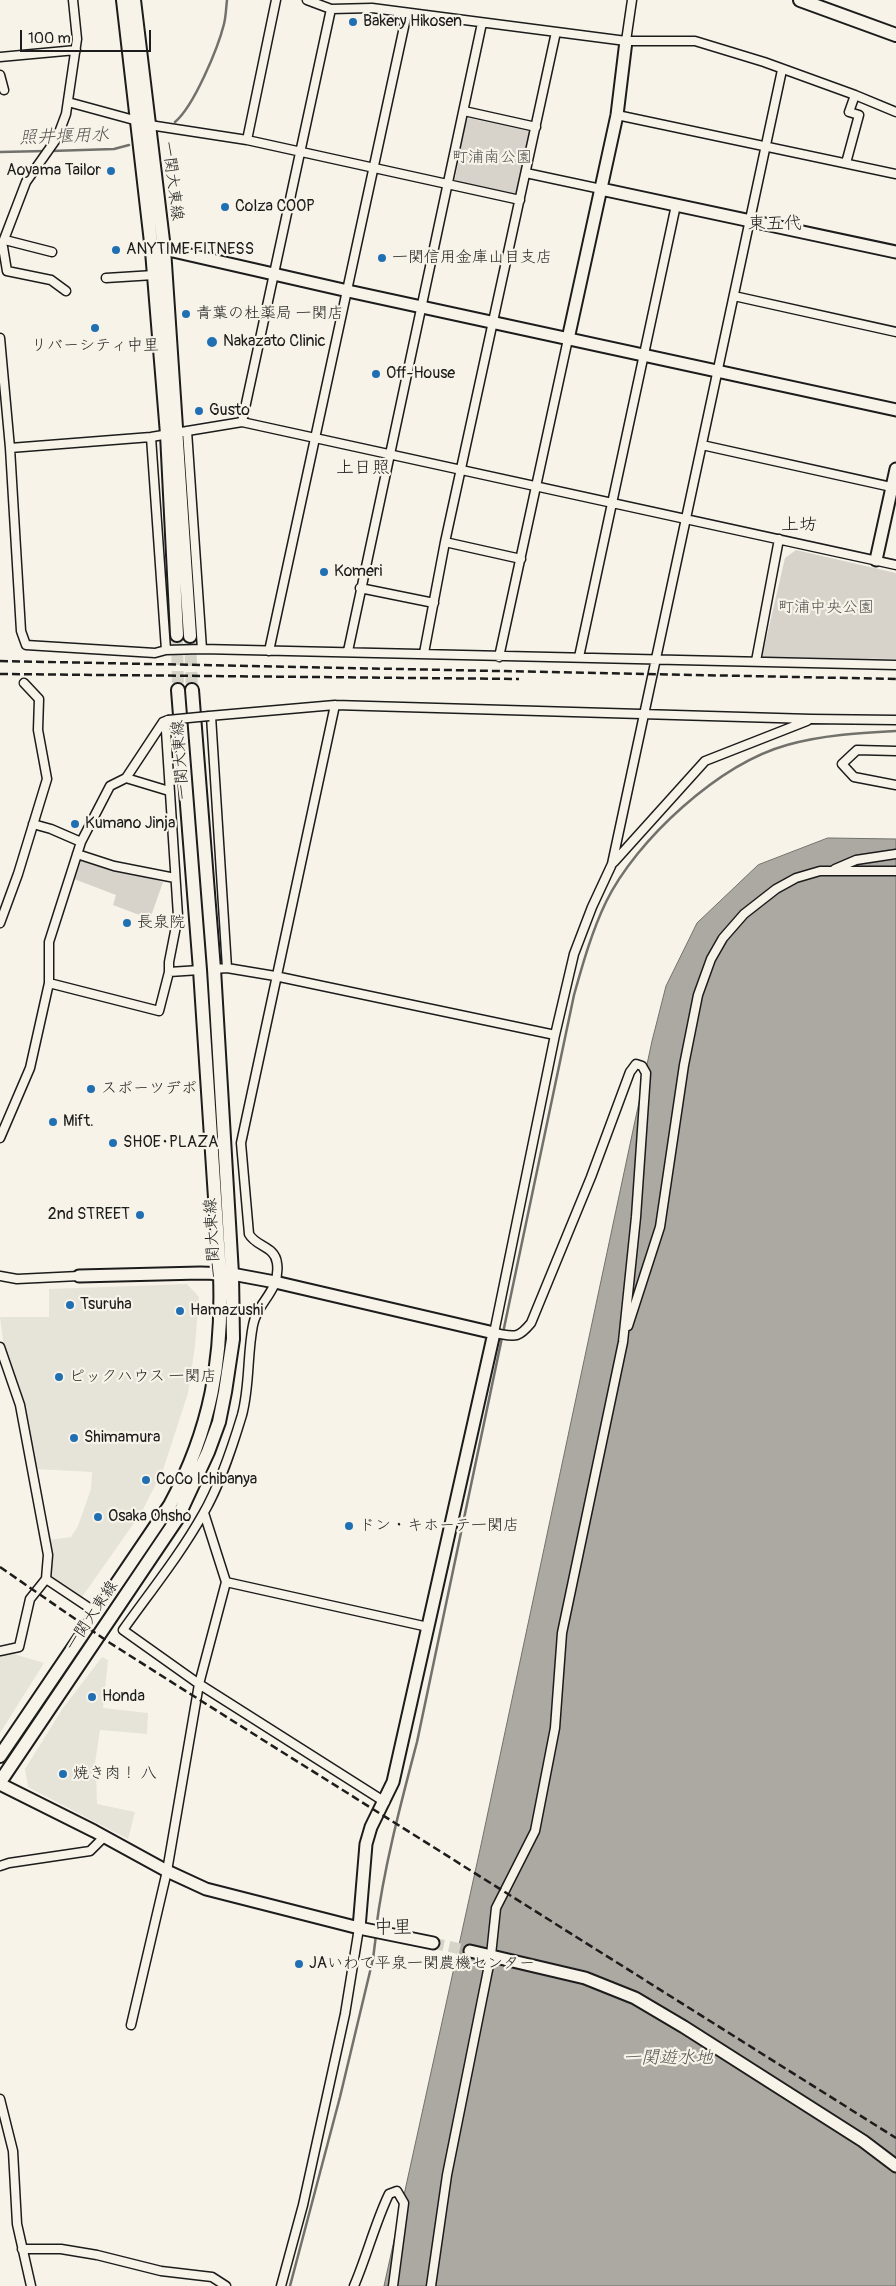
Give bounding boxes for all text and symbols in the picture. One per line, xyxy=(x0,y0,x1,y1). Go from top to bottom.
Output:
place label: Bakery Hikosen xyxy=(363,12,462,32)
marker: Bakery Hikosen xyxy=(347,16,359,28)
scale bar xyxy=(22,20,154,52)
text: 100 m xyxy=(28,29,71,48)
water label: 照井堰用水 xyxy=(19,125,109,149)
street label: 一関大東線 xyxy=(158,140,186,222)
park label: 町浦南公園 xyxy=(452,148,532,168)
place label: Aoyama Tailor xyxy=(6,161,101,181)
marker: Aoyama Tailor xyxy=(105,165,117,177)
place label: Colza COOP xyxy=(235,197,315,217)
marker: Colza COOP xyxy=(219,201,231,213)
district label: 東五代 xyxy=(748,213,802,235)
place label: ANYTIME FITNESS xyxy=(126,240,254,260)
marker: ANYTIME FITNESS xyxy=(110,244,122,256)
place label: 一関信用金庫山目支店 xyxy=(392,248,552,268)
marker: 一関信用金庫山目支店 xyxy=(376,252,388,264)
place label: 青葉の杜薬局 一関店 xyxy=(196,304,343,324)
marker: 青葉の杜薬局 一関店 xyxy=(180,308,192,320)
marker: リバーシティ中里 xyxy=(89,322,101,334)
place label: Nakazato Clinic xyxy=(223,332,326,352)
marker: Nakazato Clinic xyxy=(205,335,219,349)
place label: リバーシティ中里 xyxy=(31,336,159,356)
place label: Off-House xyxy=(386,364,455,384)
marker: Off-House xyxy=(370,368,382,380)
place label: Gusto xyxy=(209,401,250,421)
marker: Gusto xyxy=(193,405,205,417)
district label: 上日照 xyxy=(336,457,390,479)
district label: 上坊 xyxy=(781,514,817,536)
place label: Komeri xyxy=(334,562,382,582)
marker: Komeri xyxy=(318,566,330,578)
park label: 町浦中央公園 xyxy=(778,598,874,618)
street label: 一関大東線 xyxy=(169,719,193,801)
place label: Kumano Jinja xyxy=(85,814,175,834)
marker: Kumano Jinja xyxy=(69,818,81,830)
place label: 長泉院 xyxy=(137,913,185,933)
marker: 長泉院 xyxy=(121,917,133,929)
place label: スポーツデポ xyxy=(101,1079,197,1099)
marker: スポーツデポ xyxy=(85,1083,97,1095)
place label: Mift. xyxy=(63,1112,94,1132)
marker: Mift. xyxy=(47,1116,59,1128)
place label: SHOE･PLAZA xyxy=(123,1133,218,1153)
marker: SHOE･PLAZA xyxy=(107,1137,119,1149)
street label: 一関大東線 xyxy=(201,1198,225,1278)
place label: 2nd STREET xyxy=(48,1205,130,1225)
marker: 2nd STREET xyxy=(134,1209,146,1221)
place label: Tsuruha xyxy=(80,1295,132,1315)
marker: Tsuruha xyxy=(64,1299,76,1311)
place label: Hamazushi xyxy=(190,1301,263,1321)
marker: Hamazushi xyxy=(174,1305,186,1317)
place label: ピックハウス 一関店 xyxy=(69,1367,216,1387)
marker: ピックハウス 一関店 xyxy=(53,1371,65,1383)
place label: Shimamura xyxy=(84,1428,161,1448)
marker: Shimamura xyxy=(68,1432,80,1444)
place label: CoCo Ichibanya xyxy=(156,1470,257,1490)
marker: CoCo Ichibanya xyxy=(140,1474,152,1486)
place label: Osaka Ohsho xyxy=(108,1507,191,1527)
marker: Osaka Ohsho xyxy=(92,1511,104,1523)
place label: ドン・キホーテ一関店 xyxy=(359,1516,519,1536)
marker: ドン・キホーテ一関店 xyxy=(343,1520,355,1532)
street label: 一関大東線 xyxy=(62,1577,122,1655)
place label: Honda xyxy=(102,1687,145,1707)
marker: Honda xyxy=(86,1691,98,1703)
place label: 焼き肉！ 八 xyxy=(73,1764,156,1784)
marker: 焼き肉！ 八 xyxy=(57,1768,69,1780)
district label: 中里 xyxy=(374,1917,412,1939)
place label: JAいわて平泉一関農機センター xyxy=(309,1954,535,1974)
marker: JAいわて平泉一関農機センター xyxy=(293,1958,305,1970)
water label: 一関遊水地 xyxy=(623,2047,713,2069)

